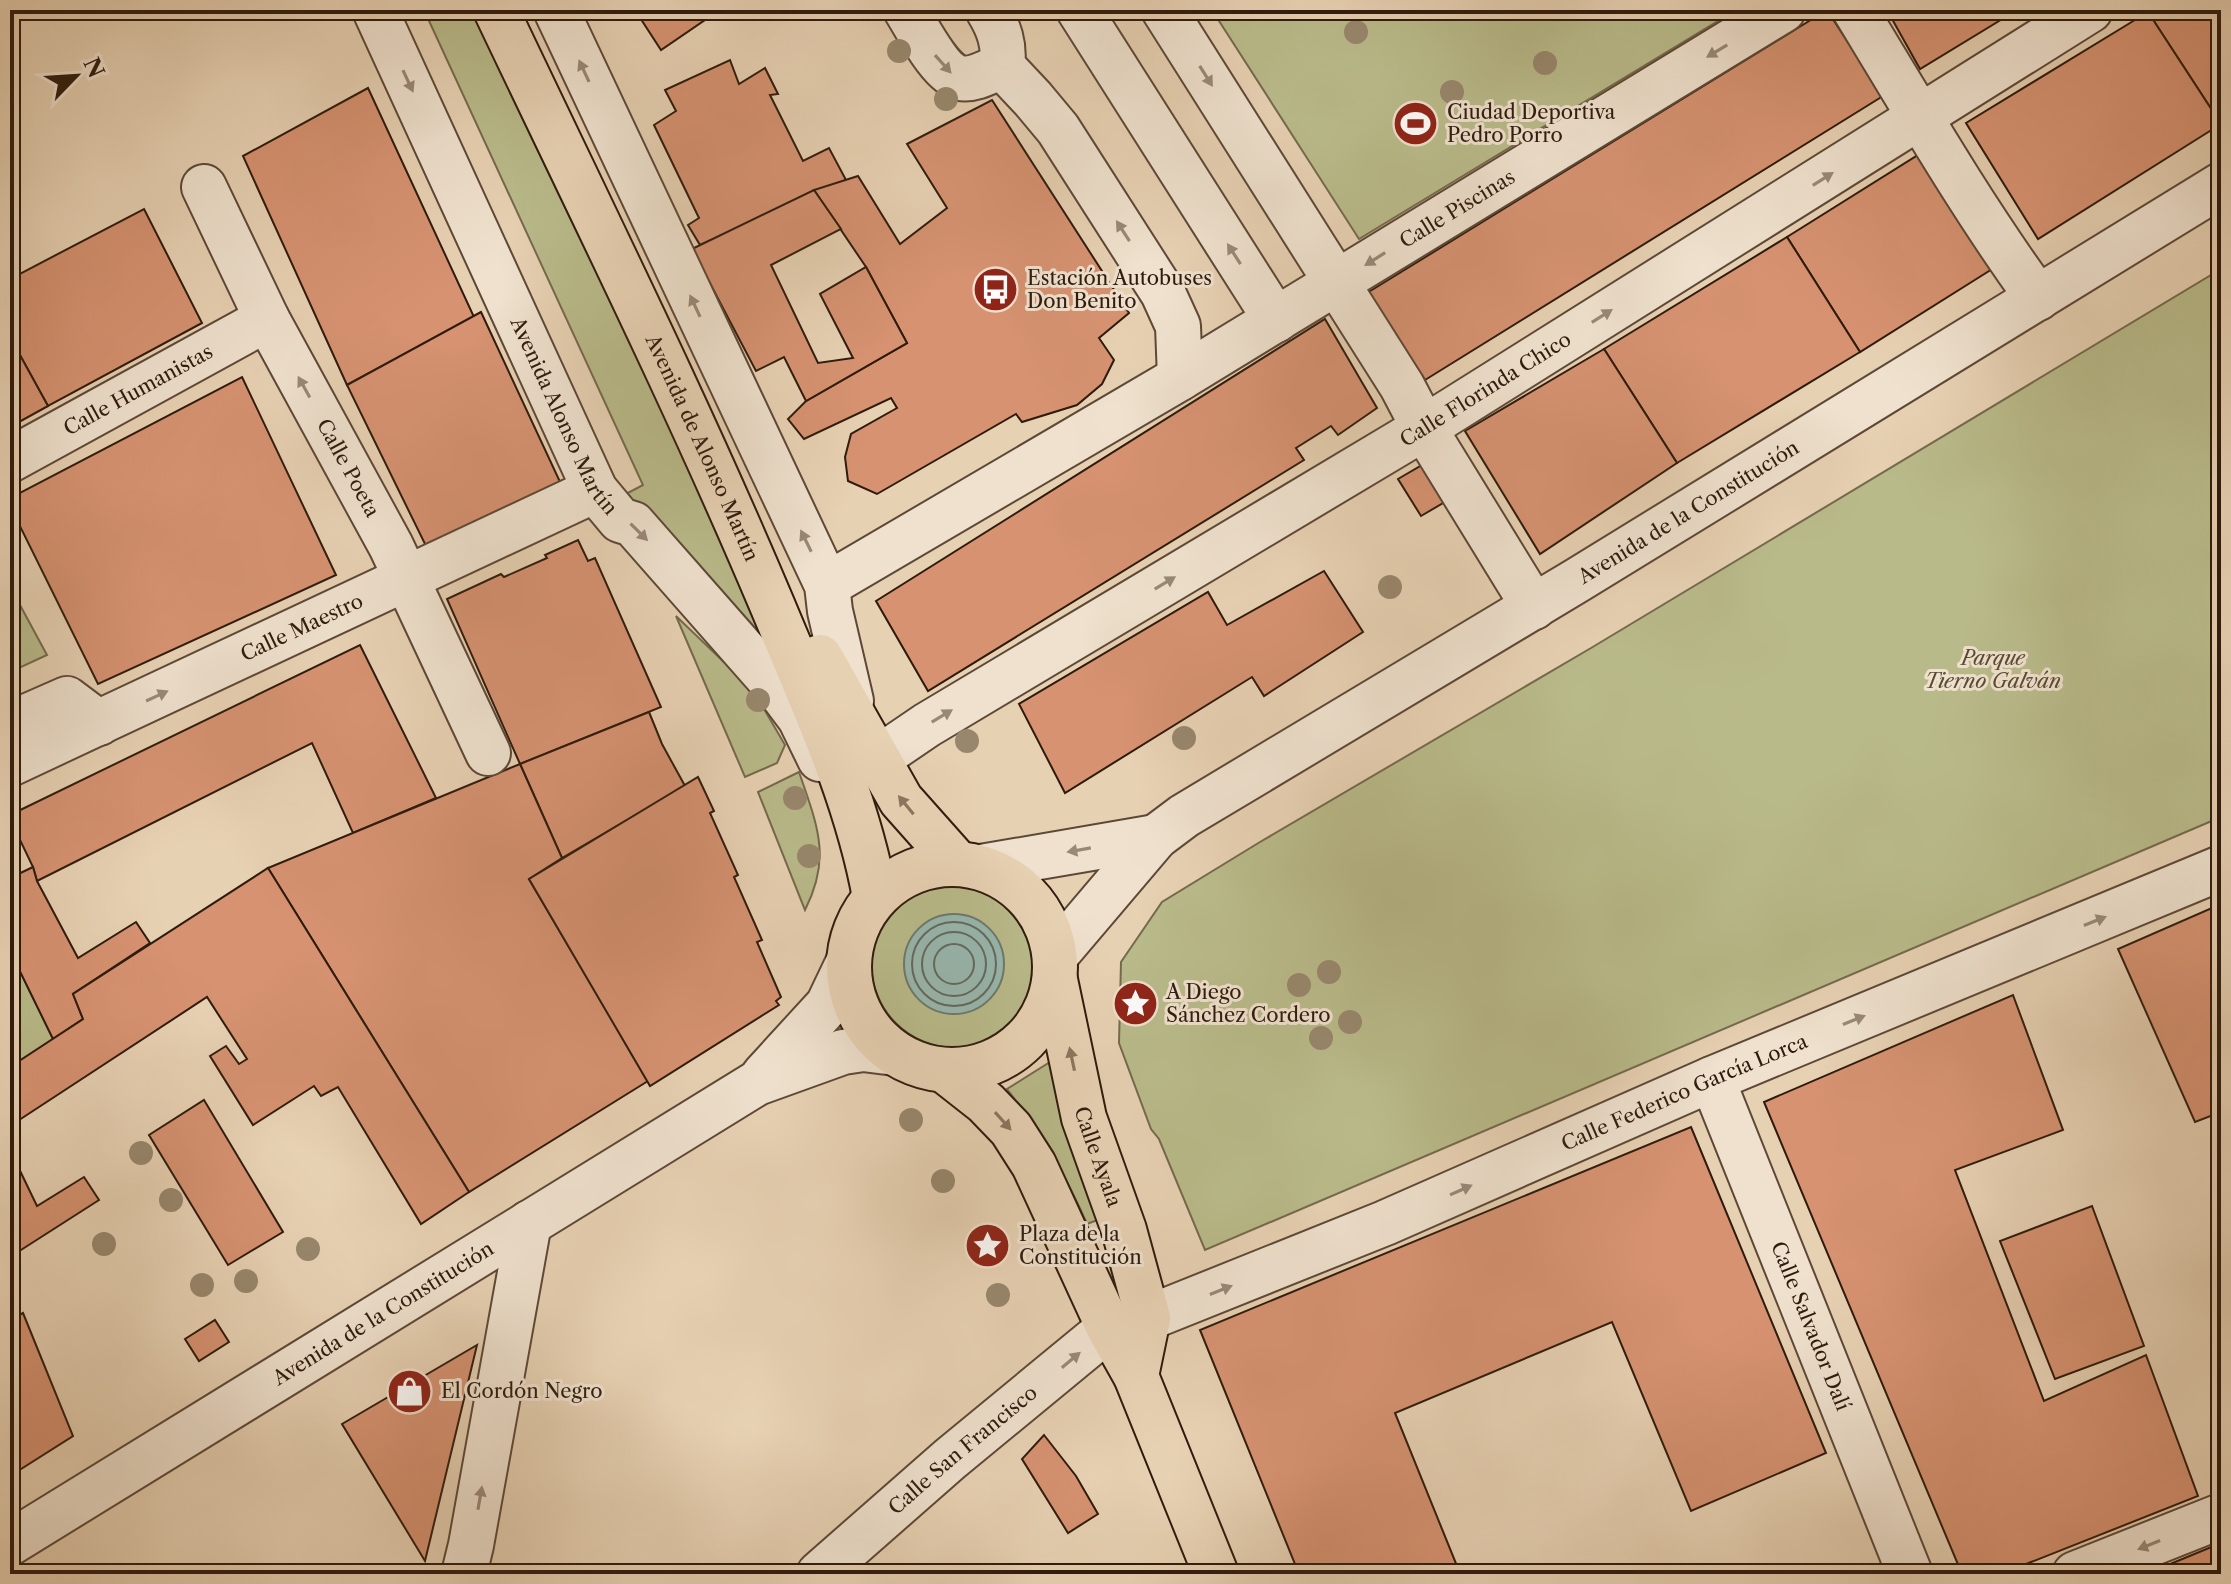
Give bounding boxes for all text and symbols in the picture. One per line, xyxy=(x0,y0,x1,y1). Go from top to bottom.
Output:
north arrow xyxy=(36,36,116,116)
one-way arrow xyxy=(1706,43,1727,58)
text: N xyxy=(77,53,110,82)
one-way arrow xyxy=(934,54,952,73)
one-way arrow xyxy=(577,59,591,83)
one-way arrow xyxy=(1198,65,1213,87)
one-way arrow xyxy=(401,69,415,93)
sports icon: Ciudad Deportiva Pedro Porro xyxy=(1392,100,1440,148)
place label: Ciudad Deportiva Pedro Porro xyxy=(1447,100,1616,147)
street label: Calle Piscinas xyxy=(1395,164,1519,253)
one-way arrow xyxy=(1812,171,1833,186)
one-way arrow xyxy=(1117,220,1131,242)
one-way arrow xyxy=(1228,243,1242,265)
one-way arrow xyxy=(1364,252,1386,266)
bus stop icon: Estación Autobuses Don Benito xyxy=(972,266,1020,314)
place label: Estación Autobuses Don Benito xyxy=(1027,266,1212,313)
one-way arrow xyxy=(688,294,702,318)
one-way arrow xyxy=(1591,310,1613,324)
street label: Avenida Alonso Martín xyxy=(505,313,623,520)
street label: Calle Florinda Chico xyxy=(1395,327,1575,452)
street label: Avenida de Alonso Martín xyxy=(640,330,764,565)
street label: Calle Humanistas xyxy=(59,339,217,440)
one-way arrow xyxy=(297,375,311,398)
street label: Calle Poeta xyxy=(312,415,385,522)
street label: Avenida de la Constitución xyxy=(1573,435,1804,589)
one-way arrow xyxy=(629,523,648,541)
one-way arrow xyxy=(799,529,813,553)
one-way arrow xyxy=(1154,576,1176,590)
street label: Calle Maestro xyxy=(237,588,367,666)
park label: Parque Tierno Galván xyxy=(1925,646,2061,693)
one-way arrow xyxy=(145,689,168,703)
one-way arrow xyxy=(931,709,953,723)
one-way arrow xyxy=(898,795,915,815)
one-way arrow xyxy=(1066,844,1091,857)
one-way arrow xyxy=(2083,915,2106,928)
place icon: A Diego Sánchez Cordero xyxy=(1111,980,1159,1028)
place label: A Diego Sánchez Cordero xyxy=(1165,980,1330,1027)
one-way arrow xyxy=(1842,1014,1866,1027)
street label: Calle Federico García Lorca xyxy=(1558,1029,1811,1156)
one-way arrow xyxy=(1065,1046,1078,1071)
street label: Calle Ayala xyxy=(1070,1104,1127,1210)
one-way arrow xyxy=(993,1111,1011,1130)
one-way arrow xyxy=(1449,1183,1473,1196)
place icon: Plaza de la Constitución xyxy=(964,1221,1012,1269)
place label: Plaza de la Constitución xyxy=(1019,1222,1142,1269)
street label: Avenida de la Constitución xyxy=(267,1236,498,1391)
street label: Calle Salvador Dalí xyxy=(1766,1238,1855,1414)
one-way arrow xyxy=(1209,1283,1233,1296)
one-way arrow xyxy=(1060,1352,1080,1369)
shop icon: El Cordón Negro xyxy=(386,1367,434,1415)
place label: El Cordón Negro xyxy=(441,1379,602,1403)
street label: Calle San Francisco xyxy=(884,1380,1042,1519)
one-way arrow xyxy=(474,1485,486,1510)
one-way arrow xyxy=(2137,1538,2161,1551)

